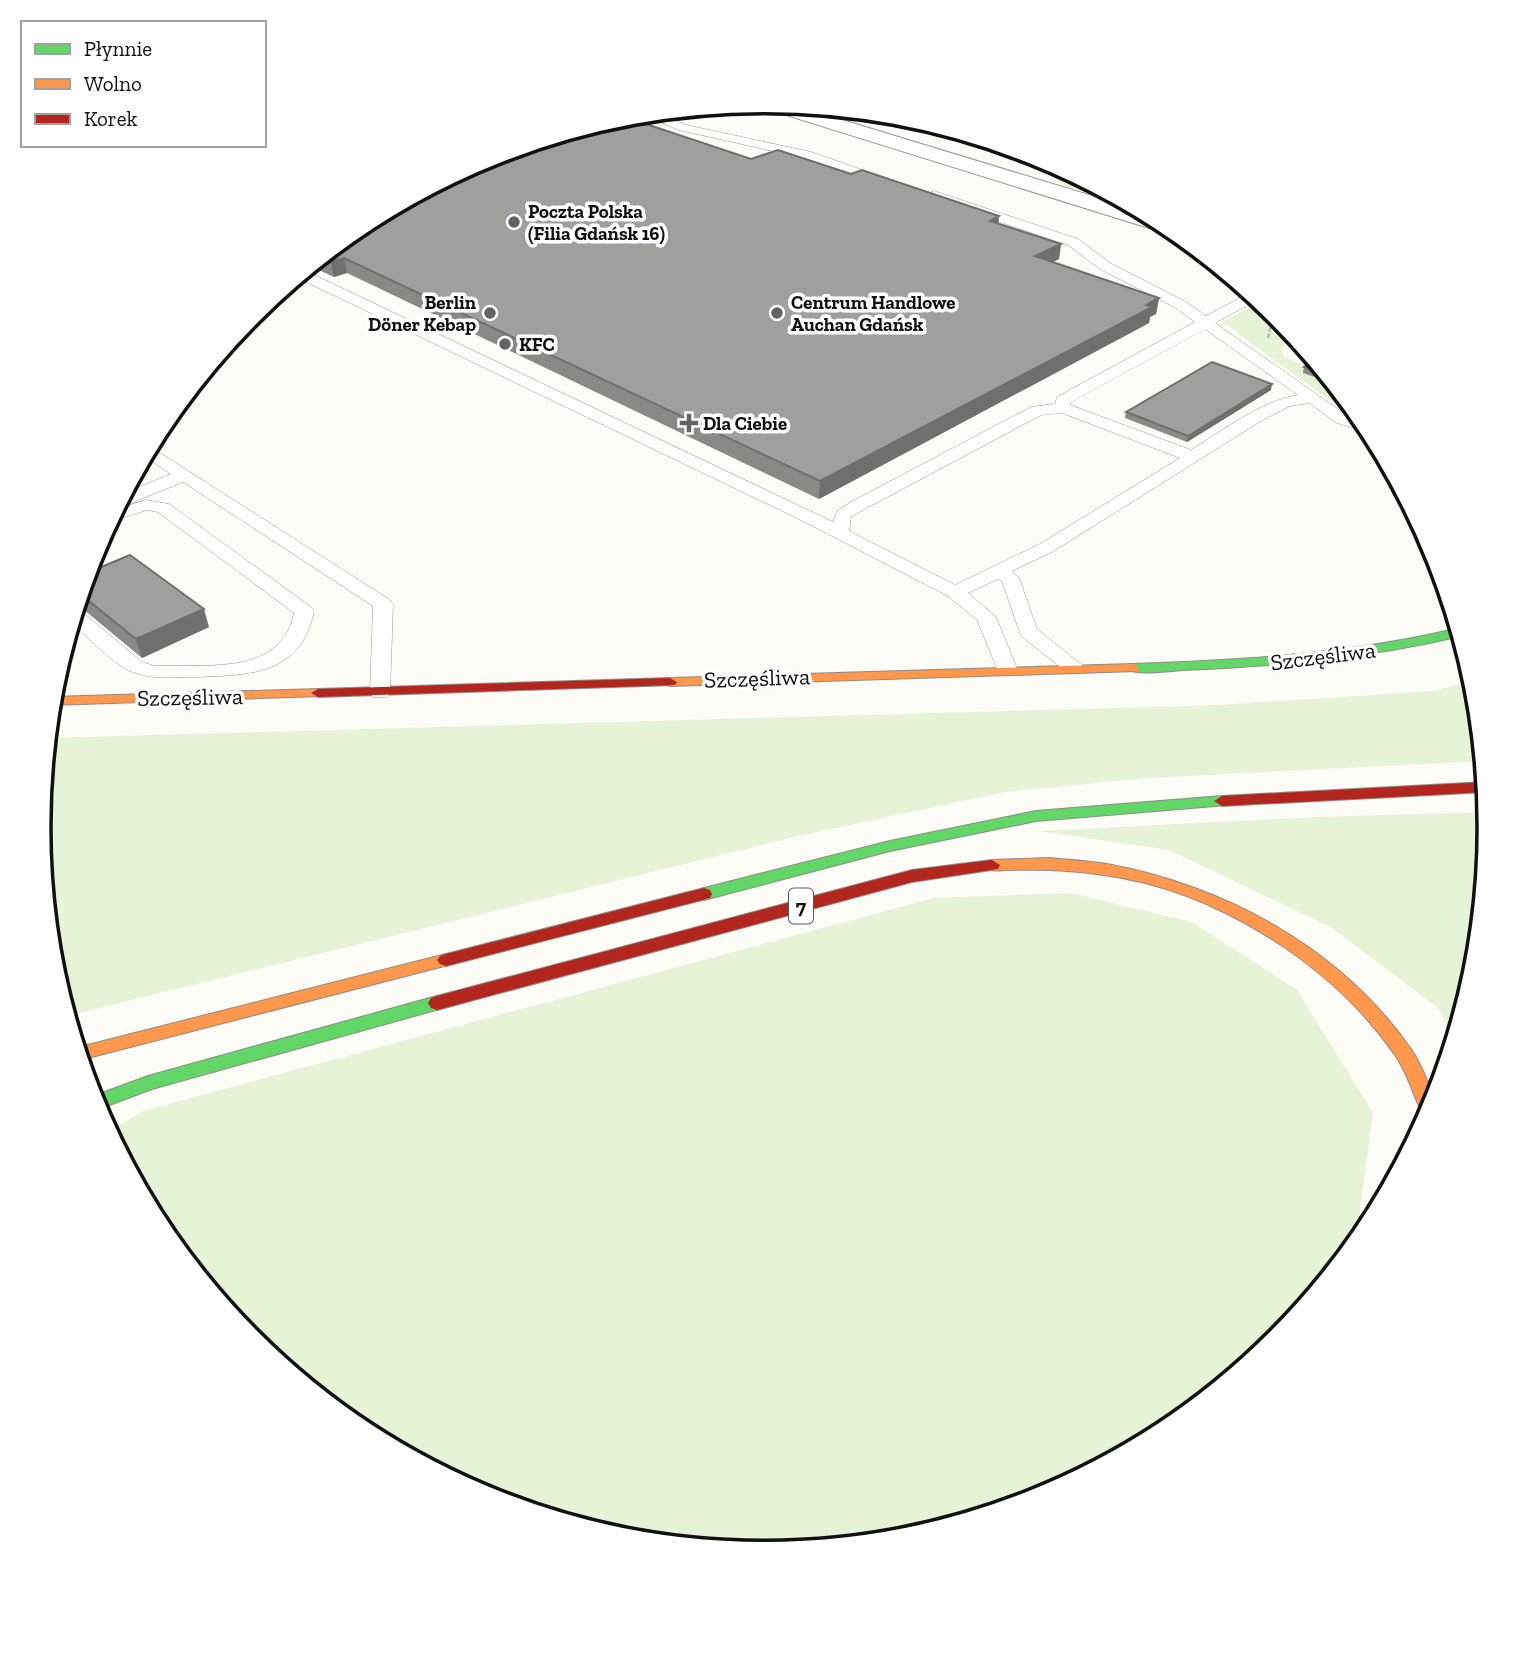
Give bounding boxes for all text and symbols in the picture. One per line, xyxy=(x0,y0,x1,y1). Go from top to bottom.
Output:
legend xyxy=(21,21,266,147)
text: Płynnie xyxy=(84,36,152,61)
text: Wolno xyxy=(84,71,142,96)
text: Korek xyxy=(84,106,138,131)
place label: Poczta Polska (Filia Gdańsk 16) xyxy=(528,200,666,245)
marker: Poczta Polska (Filia Gdańsk 16) xyxy=(506,214,522,230)
place label: Berlin Döner Kebap xyxy=(368,291,477,336)
place label: Centrum Handlowe Auchan Gdańsk xyxy=(791,291,955,336)
marker: Berlin Döner Kebap xyxy=(482,305,498,321)
marker: Centrum Handlowe Auchan Gdańsk xyxy=(769,305,785,321)
place label: KFC xyxy=(519,333,555,356)
marker: KFC xyxy=(497,336,513,352)
place label: Dla Ciebie xyxy=(703,412,787,435)
marker: Dla Ciebie xyxy=(681,415,697,431)
street label: Szczęśliwa xyxy=(1269,636,1377,676)
street label: Szczęśliwa xyxy=(704,662,810,694)
street label: Szczęśliwa xyxy=(137,682,243,712)
road number: 7 xyxy=(789,888,813,923)

